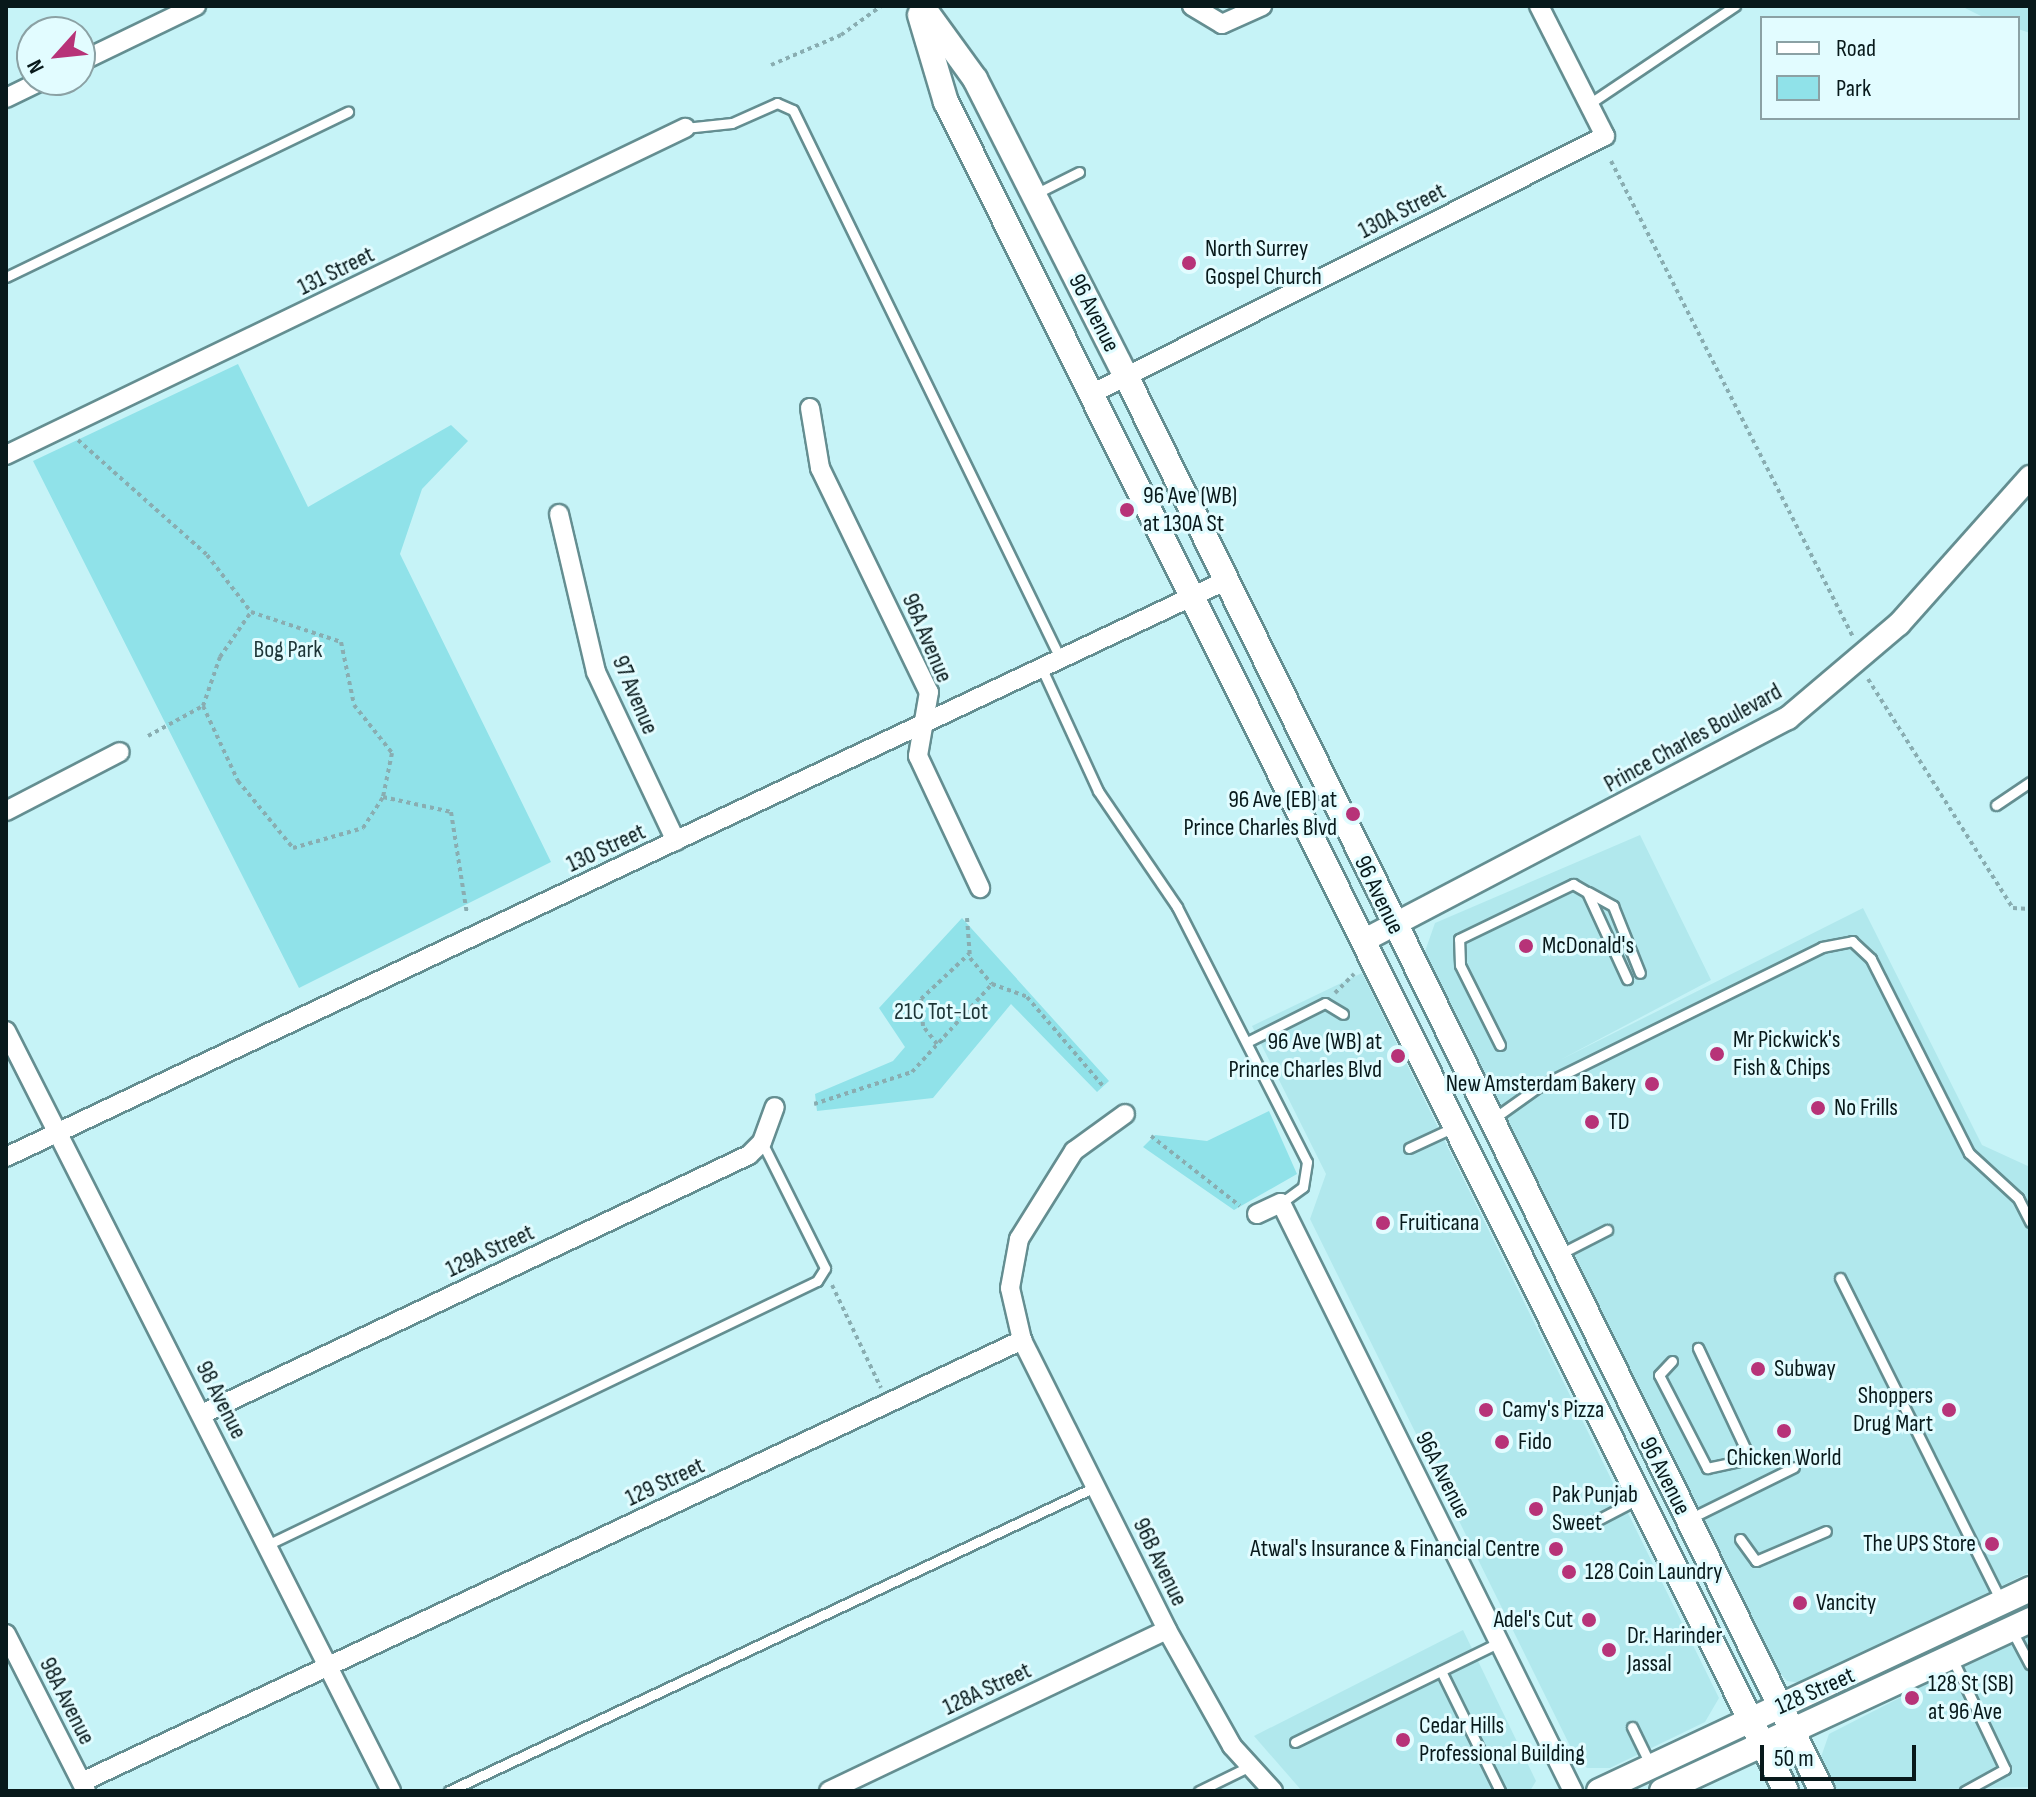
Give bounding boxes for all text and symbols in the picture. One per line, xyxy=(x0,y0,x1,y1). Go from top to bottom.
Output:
north arrow xyxy=(16,16,96,96)
legend xyxy=(1760,16,2020,120)
text: Road xyxy=(1836,34,1876,63)
text: N xyxy=(21,55,51,78)
text: Park xyxy=(1836,74,1871,103)
street label: 130A Street xyxy=(1354,177,1450,245)
place label: North Surrey Gospel Church xyxy=(1205,235,1322,291)
street label: 131 Street xyxy=(293,240,379,302)
marker: North Surrey Gospel Church xyxy=(1180,254,1198,272)
street label: 96 Avenue xyxy=(1062,269,1126,357)
place label: 96 Ave (WB) at 130A St xyxy=(1143,482,1237,538)
marker: 96 Ave (WB) at 130A St xyxy=(1118,501,1136,519)
street label: 96A Avenue xyxy=(895,589,959,687)
park label: Bog Park xyxy=(253,636,323,664)
street label: 97 Avenue xyxy=(606,651,664,739)
street label: Prince Charles Boulevard xyxy=(1599,677,1787,799)
place label: 96 Ave (EB) at Prince Charles Blvd xyxy=(1183,786,1337,842)
marker: 96 Ave (EB) at Prince Charles Blvd xyxy=(1344,805,1362,823)
street label: 130 Street xyxy=(562,817,650,879)
street label: 96 Avenue xyxy=(1348,851,1410,939)
place label: McDonald's xyxy=(1542,932,1634,960)
marker: McDonald's xyxy=(1517,937,1535,955)
park label: 21C Tot-Lot xyxy=(894,998,988,1026)
place label: Mr Pickwick's Fish & Chips xyxy=(1733,1026,1840,1082)
place label: 96 Ave (WB) at Prince Charles Blvd xyxy=(1228,1028,1382,1084)
marker: Mr Pickwick's Fish & Chips xyxy=(1708,1045,1726,1063)
marker: 96 Ave (WB) at Prince Charles Blvd xyxy=(1389,1047,1407,1065)
place label: New Amsterdam Bakery xyxy=(1446,1070,1636,1098)
marker: New Amsterdam Bakery xyxy=(1643,1075,1661,1093)
place label: No Frills xyxy=(1834,1094,1898,1122)
marker: No Frills xyxy=(1809,1099,1827,1117)
place label: TD xyxy=(1608,1108,1630,1136)
marker: TD xyxy=(1583,1113,1601,1131)
place label: Fruiticana xyxy=(1399,1209,1479,1237)
marker: Fruiticana xyxy=(1374,1214,1392,1232)
street label: 129A Street xyxy=(441,1218,539,1284)
place label: Subway xyxy=(1774,1355,1836,1383)
street label: 98 Avenue xyxy=(189,1356,253,1444)
marker: Subway xyxy=(1749,1360,1767,1378)
place label: Shoppers Drug Mart xyxy=(1853,1382,1933,1438)
place label: Camy's Pizza xyxy=(1502,1396,1604,1424)
marker: Camy's Pizza xyxy=(1477,1401,1495,1419)
marker: Shoppers Drug Mart xyxy=(1940,1401,1958,1419)
marker: Chicken World xyxy=(1775,1422,1793,1440)
street label: 96A Avenue xyxy=(1409,1427,1477,1523)
place label: Fido xyxy=(1518,1428,1552,1456)
street label: 96 Avenue xyxy=(1633,1432,1697,1520)
marker: Fido xyxy=(1493,1433,1511,1451)
place label: Chicken World xyxy=(1726,1444,1842,1472)
street label: 129 Street xyxy=(621,1451,709,1513)
place label: Pak Punjab Sweet xyxy=(1552,1481,1638,1537)
marker: Pak Punjab Sweet xyxy=(1527,1500,1545,1518)
street label: 96B Avenue xyxy=(1126,1513,1194,1611)
place label: The UPS Store xyxy=(1863,1530,1976,1558)
place label: Atwal's Insurance & Financial Centre xyxy=(1250,1535,1540,1563)
marker: The UPS Store xyxy=(1983,1535,2001,1553)
marker: Atwal's Insurance & Financial Centre xyxy=(1547,1540,1565,1558)
place label: 128 Coin Laundry xyxy=(1585,1558,1723,1586)
marker: 128 Coin Laundry xyxy=(1560,1563,1578,1581)
place label: Vancity xyxy=(1816,1589,1876,1617)
marker: Vancity xyxy=(1791,1594,1809,1612)
place label: Adel's Cut xyxy=(1494,1606,1573,1634)
marker: Adel's Cut xyxy=(1580,1611,1598,1629)
place label: Dr. Harinder Jassal xyxy=(1627,1622,1722,1678)
marker: Dr. Harinder Jassal xyxy=(1598,1639,1620,1661)
street label: 98A Avenue xyxy=(33,1653,101,1749)
street label: 128A Street xyxy=(938,1656,1036,1722)
street label: 128 Street xyxy=(1771,1661,1859,1721)
place label: 128 St (SB) at 96 Ave xyxy=(1928,1670,2014,1726)
marker: 128 St (SB) at 96 Ave xyxy=(1903,1689,1921,1707)
place label: Cedar Hills Professional Building xyxy=(1419,1712,1585,1768)
scale bar xyxy=(1764,1729,1920,1779)
marker: Cedar Hills Professional Building xyxy=(1394,1731,1412,1749)
text: 50 m xyxy=(1774,1744,1814,1773)

